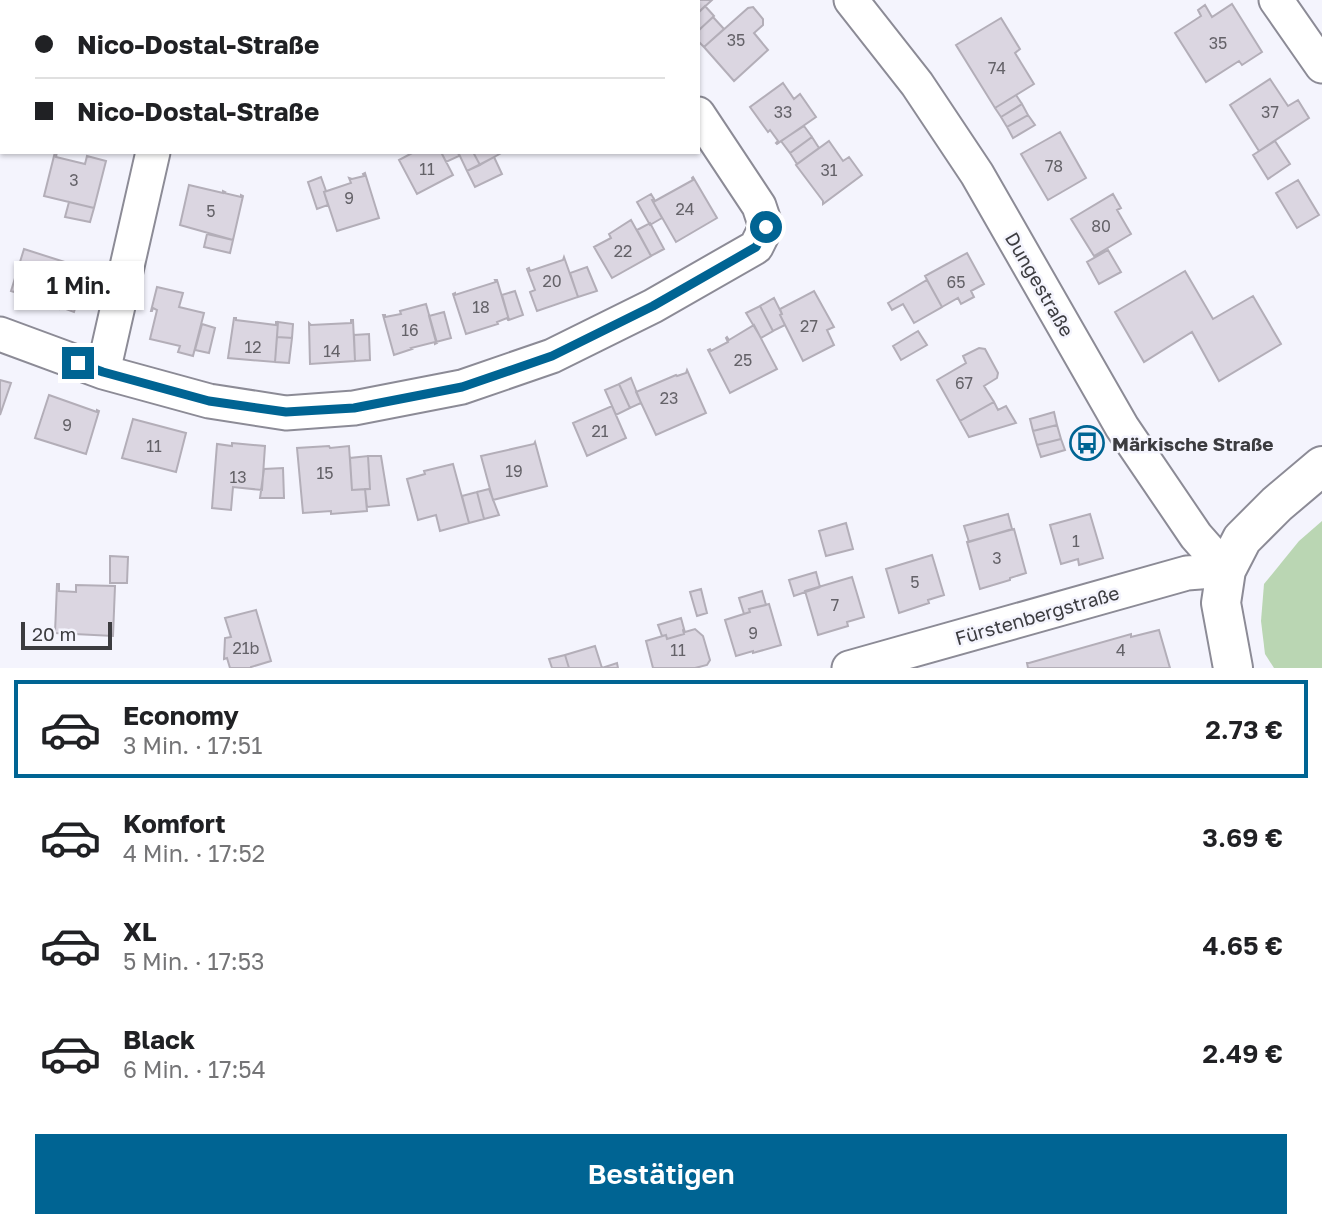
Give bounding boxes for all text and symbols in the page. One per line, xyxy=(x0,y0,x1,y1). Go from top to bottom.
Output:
text: Nico-Dostal-Straße xyxy=(77,29,319,60)
house number: 35 xyxy=(727,30,745,50)
house number: 35 xyxy=(1209,33,1227,53)
house number: 74 xyxy=(988,58,1006,78)
text: Nico-Dostal-Straße xyxy=(77,96,319,127)
house number: 33 xyxy=(774,102,792,122)
house number: 37 xyxy=(1261,102,1279,122)
house number: 78 xyxy=(1045,156,1063,176)
house number: 11 xyxy=(419,159,435,179)
house number: 31 xyxy=(820,160,838,180)
house number: 3 xyxy=(69,170,79,190)
house number: 9 xyxy=(344,188,354,208)
house number: 24 xyxy=(675,199,695,219)
house number: 5 xyxy=(206,201,216,221)
route start xyxy=(750,211,782,243)
house number: 80 xyxy=(1091,216,1111,236)
street label: Dungestraße xyxy=(1001,228,1079,340)
house number: 22 xyxy=(614,241,632,261)
callout: 1 Min. xyxy=(13,262,143,310)
text: 1 Min. xyxy=(47,271,111,299)
house number: 20 xyxy=(542,271,562,291)
house number: 65 xyxy=(947,272,965,292)
house number: 18 xyxy=(472,297,490,317)
house number: 27 xyxy=(800,316,818,336)
house number: 16 xyxy=(401,320,419,340)
house number: 12 xyxy=(244,337,262,357)
house number: 14 xyxy=(323,341,341,361)
route end xyxy=(62,347,94,379)
house number: 25 xyxy=(734,350,752,370)
house number: 67 xyxy=(955,373,973,393)
house number: 23 xyxy=(660,388,678,408)
house number: 9 xyxy=(62,415,72,435)
house number: 21 xyxy=(591,421,609,441)
bus stop icon: Märkische Straße xyxy=(1068,424,1106,462)
place label: Märkische Straße xyxy=(1112,432,1273,455)
house number: 11 xyxy=(146,436,162,456)
house number: 19 xyxy=(505,461,523,481)
house number: 15 xyxy=(316,463,334,483)
house number: 13 xyxy=(229,467,247,487)
house number: 1 xyxy=(1072,531,1080,551)
house number: 3 xyxy=(992,548,1002,568)
house number: 5 xyxy=(910,572,920,592)
street label: Fürstenbergstraße xyxy=(952,581,1122,649)
house number: 7 xyxy=(831,595,839,615)
scale bar xyxy=(21,619,112,651)
text: 20 m xyxy=(32,622,76,645)
house number: 9 xyxy=(748,623,758,643)
house number: 21b xyxy=(233,638,260,658)
house number: 11 xyxy=(670,640,686,660)
house number: 4 xyxy=(1116,640,1126,660)
icon: car xyxy=(39,698,102,761)
text: Economy xyxy=(123,700,239,731)
text: 2.73 € xyxy=(1205,714,1283,745)
text: 3 Min. · 17:51 xyxy=(123,731,262,759)
icon: car xyxy=(39,806,102,869)
text: Komfort xyxy=(123,808,226,839)
text: 3.69 € xyxy=(1202,822,1283,853)
text: 4 Min. · 17:52 xyxy=(123,839,265,867)
icon: car xyxy=(39,914,102,977)
text: XL xyxy=(123,916,157,947)
text: 4.65 € xyxy=(1202,930,1283,961)
text: 5 Min. · 17:53 xyxy=(123,947,265,975)
icon: car xyxy=(39,1022,102,1085)
text: Black xyxy=(123,1024,195,1055)
text: 2.49 € xyxy=(1202,1038,1283,1069)
text: 6 Min. · 17:54 xyxy=(123,1055,266,1083)
button: Bestätigen xyxy=(35,1134,1287,1214)

